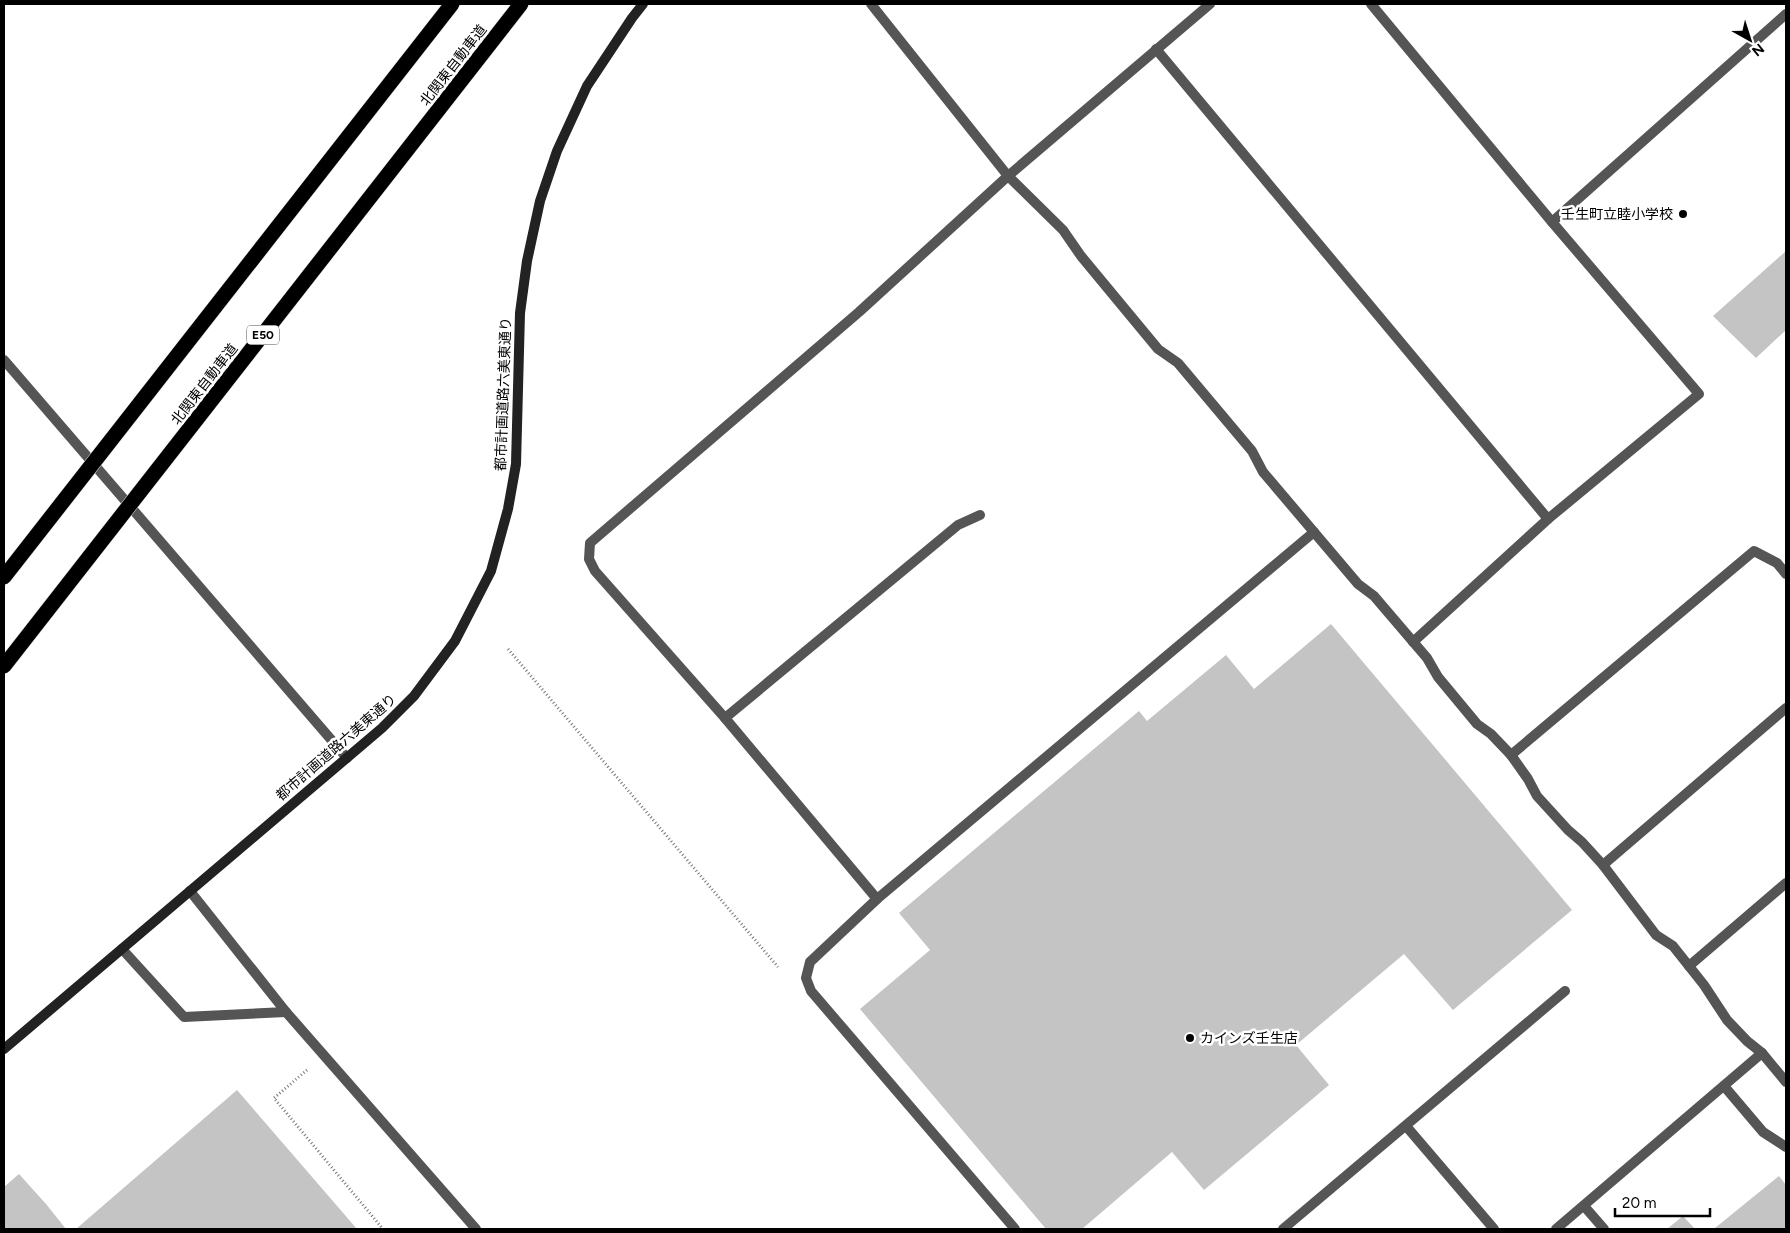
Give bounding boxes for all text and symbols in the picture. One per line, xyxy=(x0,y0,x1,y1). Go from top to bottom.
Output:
north arrow xyxy=(1725,15,1775,65)
street label: 北関東自動車道 xyxy=(417,21,490,109)
text: N xyxy=(1748,40,1767,60)
place label: 壬生町立睦小学校 xyxy=(1561,206,1673,223)
marker: 壬生町立睦小学校 xyxy=(1677,208,1689,220)
street label: 都市計画道路六美東通り xyxy=(492,317,515,471)
road number: E50 xyxy=(247,326,279,344)
street label: 北関東自動車道 xyxy=(168,340,241,428)
street label: 都市計画道路六美東通り xyxy=(273,690,400,804)
place label: カインズ壬生店 xyxy=(1200,1030,1298,1047)
marker: カインズ壬生店 xyxy=(1184,1032,1196,1044)
scale bar xyxy=(1615,1186,1710,1218)
text: 20 m xyxy=(1622,1194,1656,1212)

